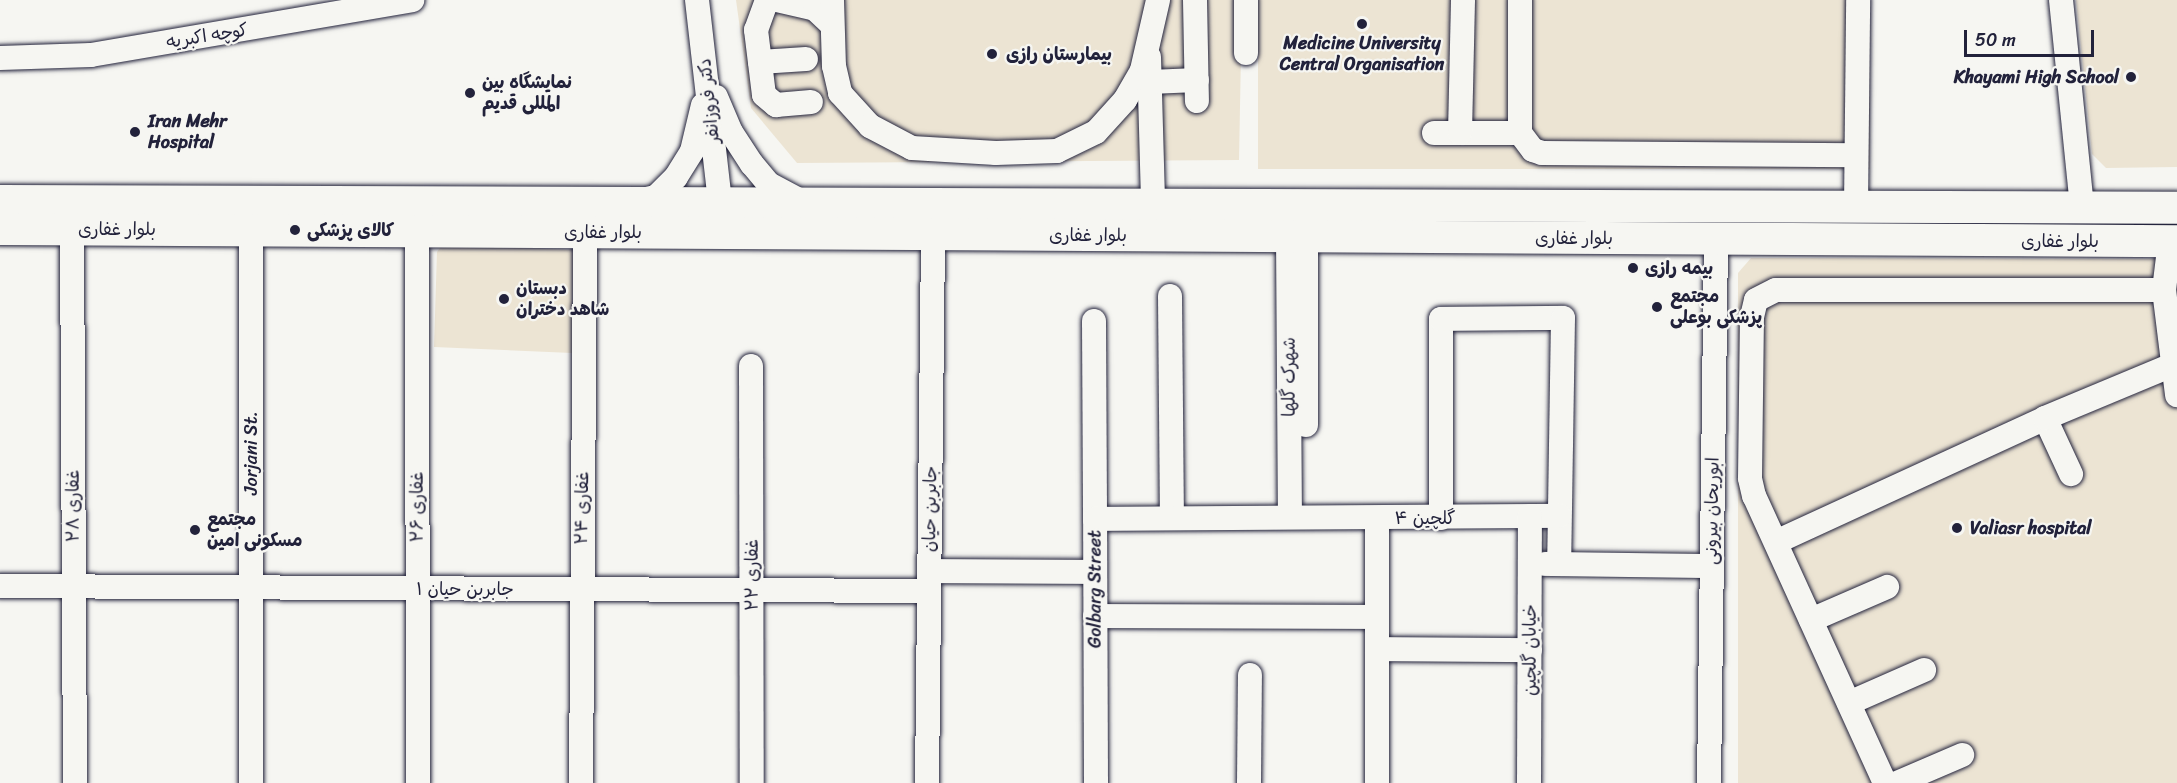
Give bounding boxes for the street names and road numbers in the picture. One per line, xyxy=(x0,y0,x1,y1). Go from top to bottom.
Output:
street label: کوچه اکبریه xyxy=(165,19,249,53)
street label: دکتر فروزانفر xyxy=(694,57,724,145)
street label: بلوار غفاری xyxy=(78,218,156,240)
street label: بلوار غفاری xyxy=(564,221,642,243)
street label: بلوار غفاری xyxy=(1049,224,1127,246)
street label: بلوار غفاری xyxy=(1535,227,1613,249)
street label: بلوار غفاری xyxy=(2021,230,2099,252)
street label: شهرک گلها xyxy=(1278,337,1300,417)
street label: Jorjani St. xyxy=(240,411,262,495)
street label: ابوریحان بیرونی xyxy=(1700,457,1724,565)
street label: جابربن حیان xyxy=(918,466,942,552)
street label: غفاری ۲۸ xyxy=(62,470,84,542)
street label: غفاری ۲۴ xyxy=(571,471,593,545)
street label: غفاری ۲۶ xyxy=(406,472,428,542)
street label: گلچین ۴ xyxy=(1395,507,1455,529)
street label: Golbarg Street xyxy=(1084,530,1106,648)
street label: غفاری ۲۲ xyxy=(741,539,763,611)
street label: جابربن حیان ۱ xyxy=(416,578,514,600)
street label: خیابان گلچین xyxy=(1519,604,1541,696)

